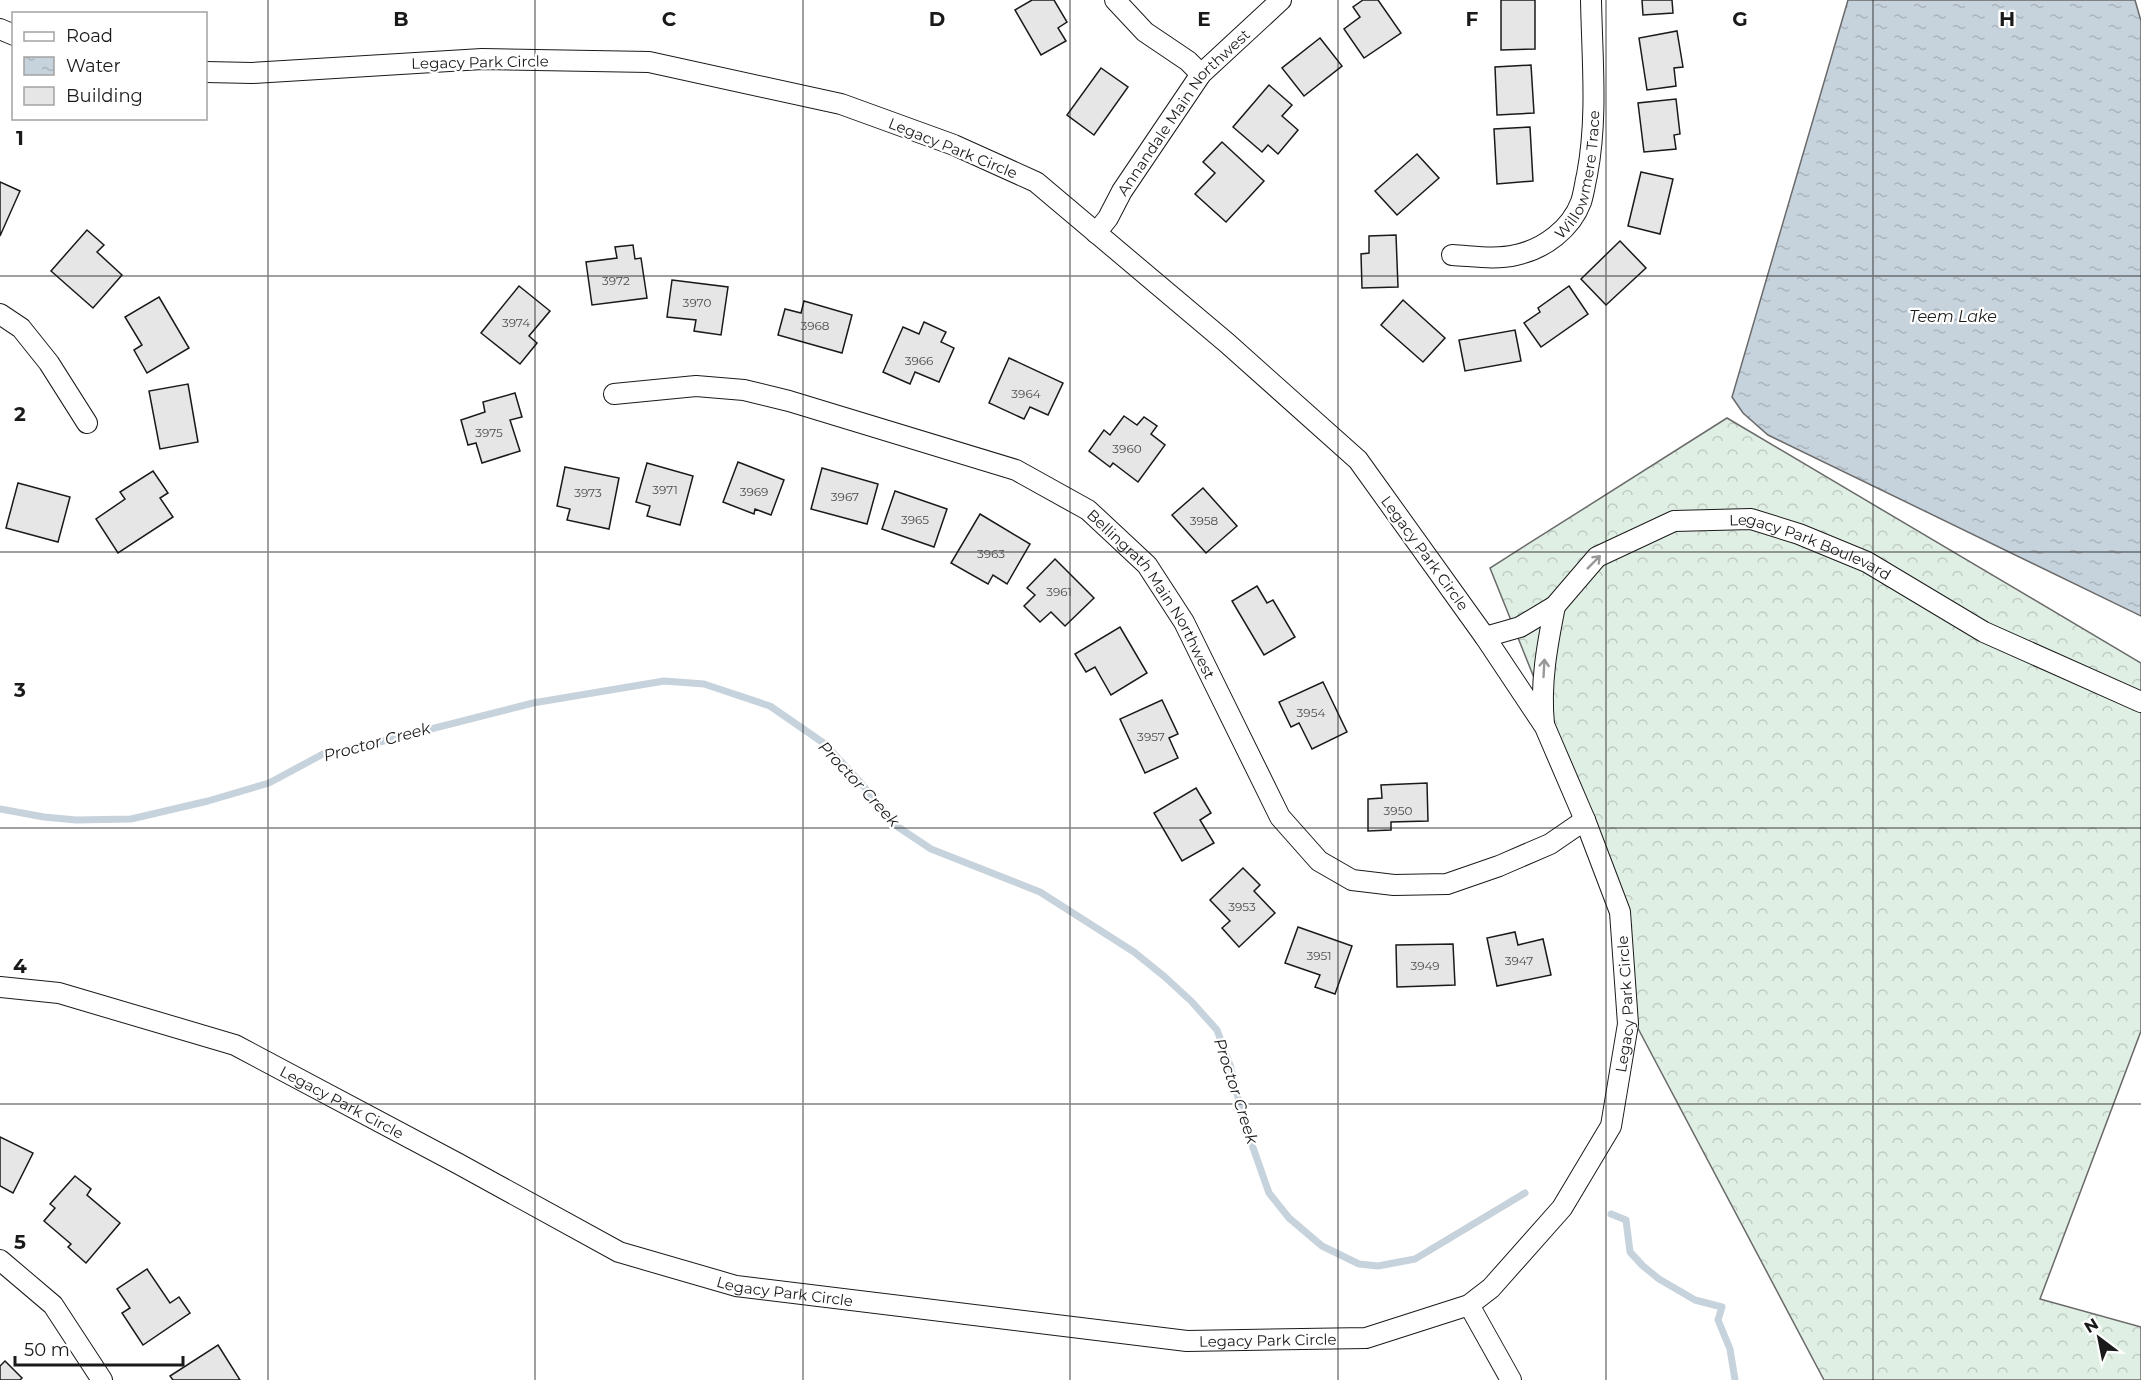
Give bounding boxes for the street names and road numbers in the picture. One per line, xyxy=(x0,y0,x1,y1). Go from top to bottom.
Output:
street label: Annandale Main Northwest xyxy=(1112,25,1253,199)
street label: Legacy Park Circle xyxy=(411,51,549,73)
street label: Willowmere Trace xyxy=(1550,110,1603,242)
street label: Legacy Park Circle xyxy=(886,113,1020,183)
street label: Legacy Park Circle xyxy=(1377,492,1473,614)
street label: Bellingrath Main Northwest xyxy=(1083,505,1220,682)
street label: Legacy Park Boulevard xyxy=(1729,509,1895,584)
street label: Legacy Park Circle xyxy=(1611,935,1638,1074)
street label: Legacy Park Circle xyxy=(277,1061,407,1143)
street label: Legacy Park Circle xyxy=(714,1271,854,1310)
street label: Legacy Park Circle xyxy=(1199,1329,1337,1350)

